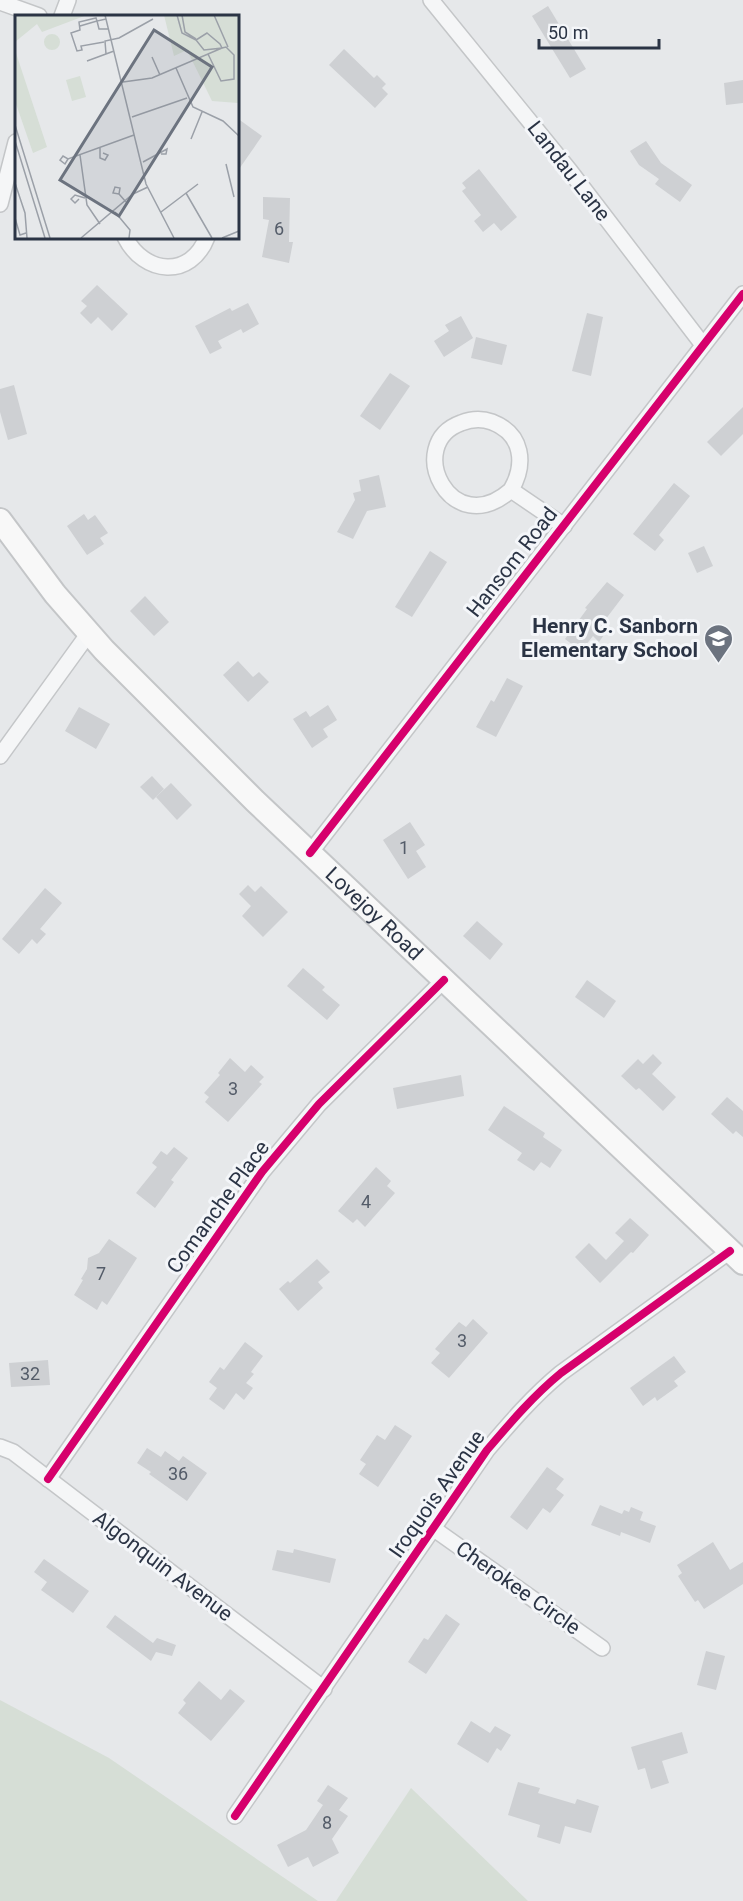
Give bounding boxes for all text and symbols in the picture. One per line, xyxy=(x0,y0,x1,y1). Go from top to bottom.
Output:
scale bar xyxy=(539,12,659,50)
inset map xyxy=(15,15,238,238)
text: 50 m xyxy=(548,22,588,43)
street label: Landau Lane xyxy=(523,116,615,226)
house number: 6 xyxy=(274,218,284,239)
street label: Hansom Road xyxy=(462,502,562,622)
place label: Henry C. Sanborn Elementary School xyxy=(521,614,698,662)
school or university icon: Henry C. Sanborn Elementary School xyxy=(703,622,735,664)
house number: 1 xyxy=(399,837,409,858)
street label: Lovejoy Road xyxy=(321,862,427,965)
house number: 3 xyxy=(228,1078,238,1099)
street label: Comanche Place xyxy=(162,1136,274,1278)
house number: 4 xyxy=(361,1191,371,1212)
house number: 7 xyxy=(96,1263,106,1284)
house number: 3 xyxy=(457,1330,467,1351)
house number: 32 xyxy=(20,1363,40,1384)
street label: Iroquois Avenue xyxy=(384,1426,490,1562)
house number: 36 xyxy=(168,1463,188,1484)
street label: Algonquin Avenue xyxy=(89,1506,237,1626)
street label: Cherokee Circle xyxy=(451,1536,585,1640)
house number: 8 xyxy=(322,1812,332,1833)

